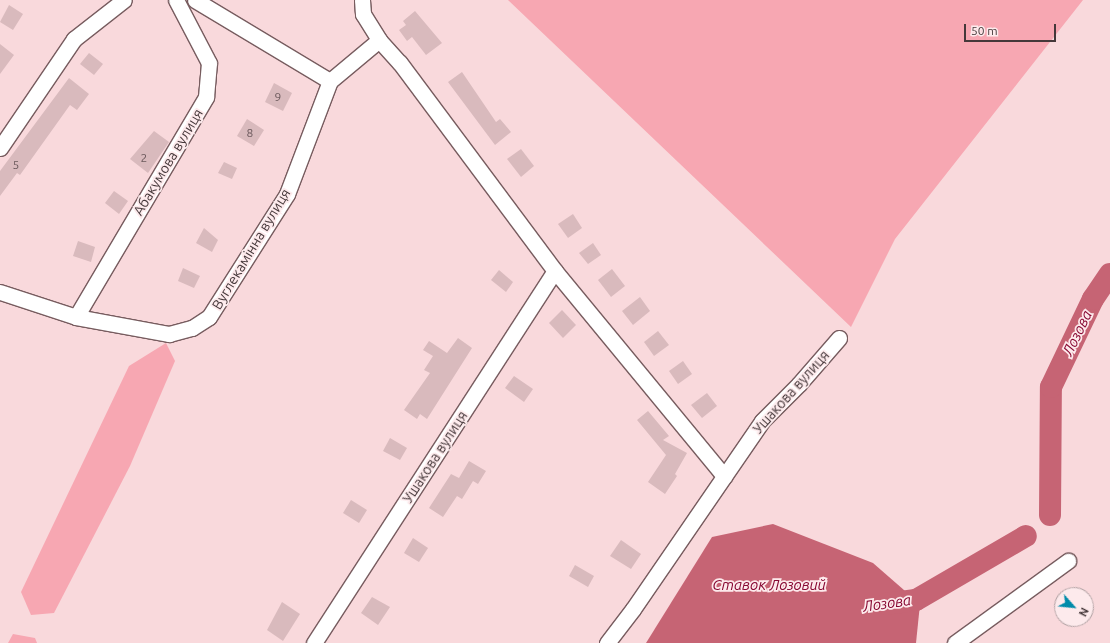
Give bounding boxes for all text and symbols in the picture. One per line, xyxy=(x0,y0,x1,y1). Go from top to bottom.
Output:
scale bar xyxy=(966,16,1058,42)
text: 50 m xyxy=(971,24,998,37)
house number: 9 xyxy=(275,90,281,104)
street label: Абакумова вулиця xyxy=(130,106,206,218)
house number: 8 xyxy=(247,126,253,140)
house number: 2 xyxy=(141,151,147,165)
house number: 5 xyxy=(13,158,19,172)
street label: Вуглекамінна вулиця xyxy=(208,186,294,312)
water label: Лозова xyxy=(1058,307,1096,359)
street label: Ушакова вулиця xyxy=(749,347,833,437)
street label: Ушакова вулиця xyxy=(399,408,471,506)
water label: Ставок Лозовий xyxy=(712,576,826,594)
north arrow xyxy=(1054,587,1094,627)
water label: Лозова xyxy=(862,591,912,615)
text: N xyxy=(1077,606,1091,618)

